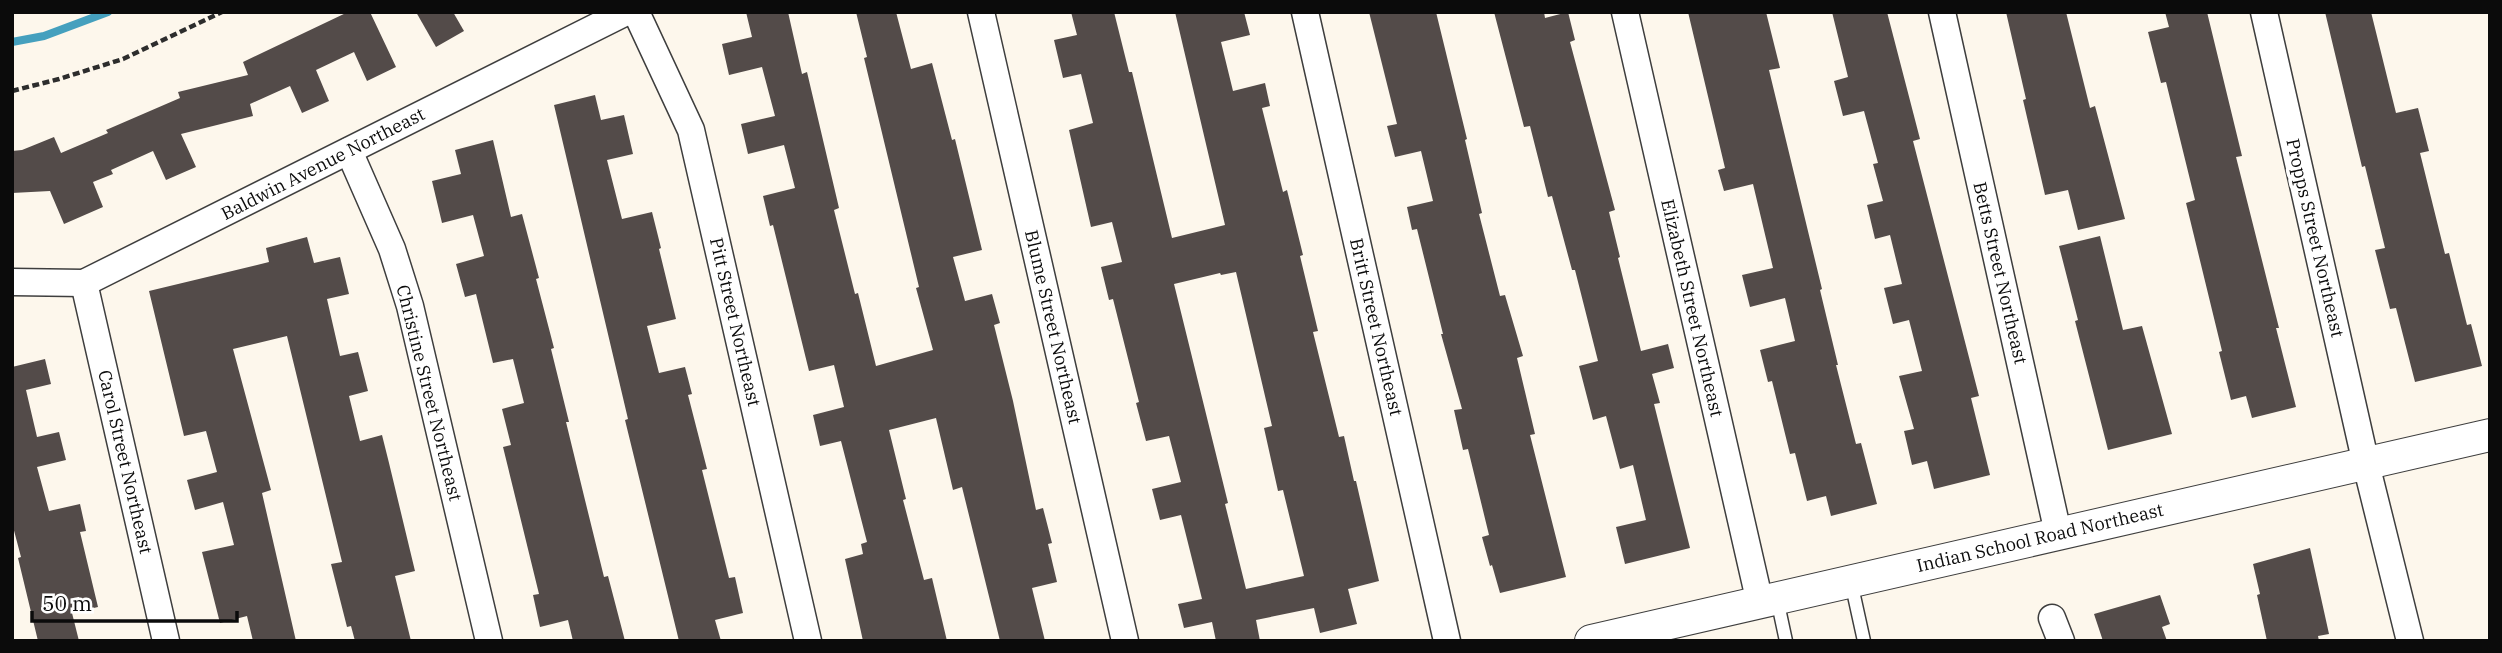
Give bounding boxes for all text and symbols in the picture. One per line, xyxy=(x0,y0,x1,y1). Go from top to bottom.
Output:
street label: Baldwin Avenue Northeast xyxy=(217,102,428,225)
street label: Propps Street Northeast xyxy=(2281,136,2350,340)
street label: Betts Street Northeast xyxy=(1968,179,2033,366)
street label: Elizabeth Street Northeast xyxy=(1656,197,1729,419)
street label: Blume Street Northeast xyxy=(1020,227,1087,426)
street label: Pitt Street Northeast xyxy=(705,235,766,409)
street label: Britt Street Northeast xyxy=(1345,236,1408,418)
street label: Christine Street Northeast xyxy=(391,283,467,503)
street label: Carol Street Northeast xyxy=(93,368,158,556)
street label: Indian School Road Northeast xyxy=(1914,498,2166,577)
scale bar xyxy=(32,580,236,624)
text: 50 m xyxy=(42,589,92,617)

